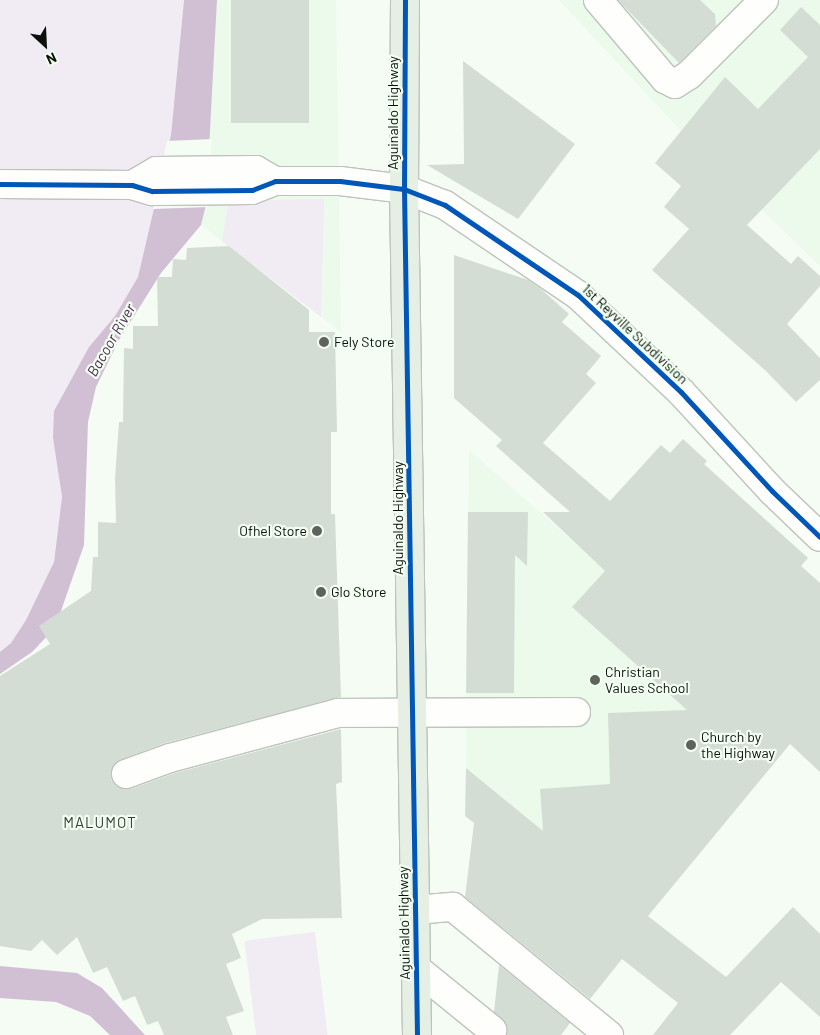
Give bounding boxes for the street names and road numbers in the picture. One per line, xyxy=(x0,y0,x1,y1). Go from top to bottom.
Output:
street label: Aguinaldo Highway xyxy=(385,56,401,170)
street label: 1st Reyville Subdivision xyxy=(579,281,691,387)
street label: Aguinaldo Highway xyxy=(390,461,406,575)
street label: Aguinaldo Highway xyxy=(395,866,413,980)

